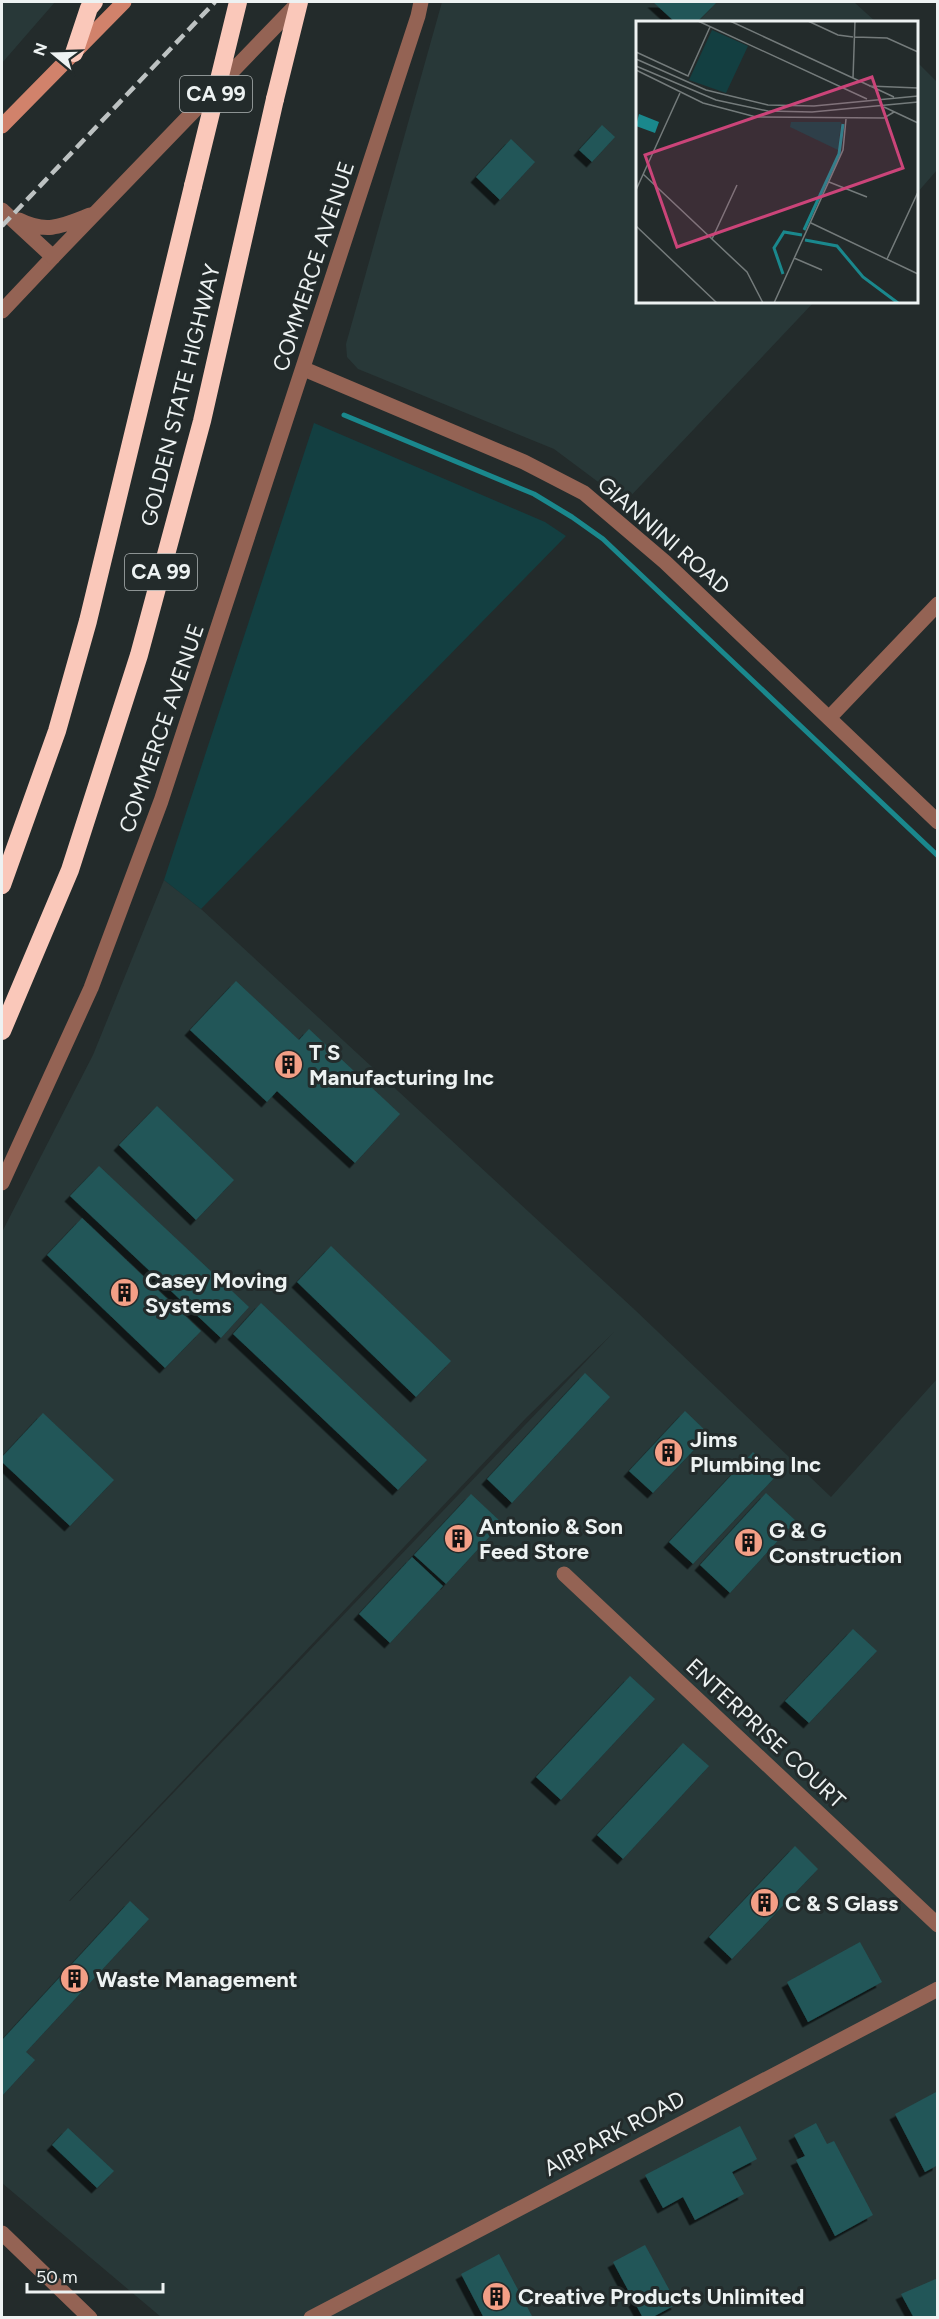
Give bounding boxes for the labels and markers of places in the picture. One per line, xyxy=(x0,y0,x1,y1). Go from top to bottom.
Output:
place label: T S Manufacturing Inc xyxy=(309,1039,494,1091)
building icon: T S Manufacturing Inc xyxy=(272,1049,304,1081)
place label: Casey Moving Systems xyxy=(145,1267,287,1319)
building icon: Casey Moving Systems xyxy=(108,1277,140,1309)
place label: Jims Plumbing Inc xyxy=(690,1426,821,1478)
building icon: Jims Plumbing Inc xyxy=(653,1436,685,1468)
place label: Antonio & Son Feed Store xyxy=(479,1513,623,1565)
place label: G & G Construction xyxy=(769,1517,902,1569)
building icon: Antonio & Son Feed Store xyxy=(442,1523,474,1555)
building icon: G & G Construction xyxy=(732,1527,764,1559)
building icon: C & S Glass xyxy=(748,1887,780,1919)
place label: C & S Glass xyxy=(785,1890,898,1917)
building icon: Waste Management xyxy=(59,1963,91,1995)
place label: Waste Management xyxy=(96,1966,298,1993)
building icon: Creative Products Unlimited xyxy=(481,2280,513,2312)
place label: Creative Products Unlimited xyxy=(518,2283,804,2310)

